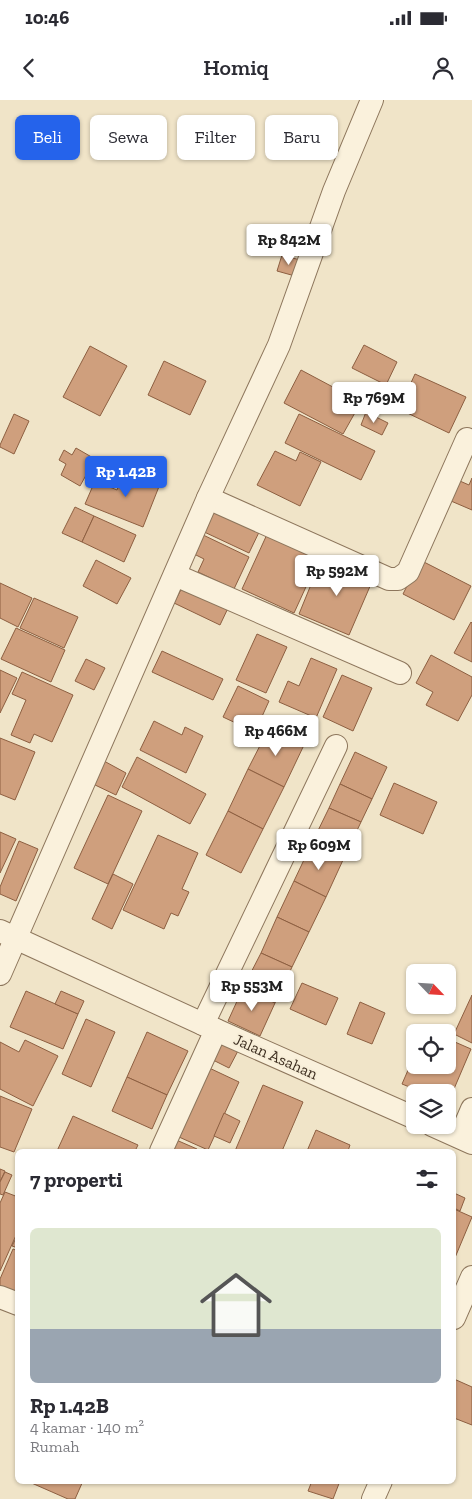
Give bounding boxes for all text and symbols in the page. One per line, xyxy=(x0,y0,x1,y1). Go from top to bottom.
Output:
text: 10:46 xyxy=(25,6,69,29)
icon: back xyxy=(15,54,43,82)
text: Homiq xyxy=(203,54,269,81)
icon: person xyxy=(429,54,457,82)
chip: Beli xyxy=(15,115,80,160)
chip: Sewa xyxy=(90,115,167,160)
chip: Filter xyxy=(177,115,255,160)
chip: Baru xyxy=(265,115,338,160)
pin: Rp 842M xyxy=(243,224,335,266)
text: Rp 842M xyxy=(257,230,321,249)
pin: Rp 769M xyxy=(328,382,420,424)
text: Rp 769M xyxy=(343,388,405,407)
pin: Rp 1.42B xyxy=(74,456,178,498)
text: Rp 1.42B xyxy=(96,462,156,481)
pin: Rp 592M xyxy=(291,554,383,597)
text: Rp 592M xyxy=(306,561,368,580)
pin: Rp 466M xyxy=(230,714,322,757)
text: Rp 466M xyxy=(244,721,308,740)
pin: Rp 609M xyxy=(273,828,365,871)
text: Rp 609M xyxy=(287,835,351,854)
north arrow xyxy=(406,964,456,1014)
map controls xyxy=(406,964,456,1134)
pin: Rp 553M xyxy=(206,970,298,1012)
text: Rp 553M xyxy=(221,976,283,995)
button: locate xyxy=(406,1024,456,1074)
street label: Jalan Asahan xyxy=(231,1030,321,1084)
button: layers xyxy=(406,1084,456,1134)
icon: filters xyxy=(413,1165,441,1193)
text: 7 properti xyxy=(30,1167,123,1192)
icon: home xyxy=(191,1260,281,1350)
text: Rp 1.42B xyxy=(30,1393,109,1418)
text: 4 kamar · 140 m² xyxy=(30,1418,144,1437)
text: Rumah xyxy=(30,1437,79,1456)

